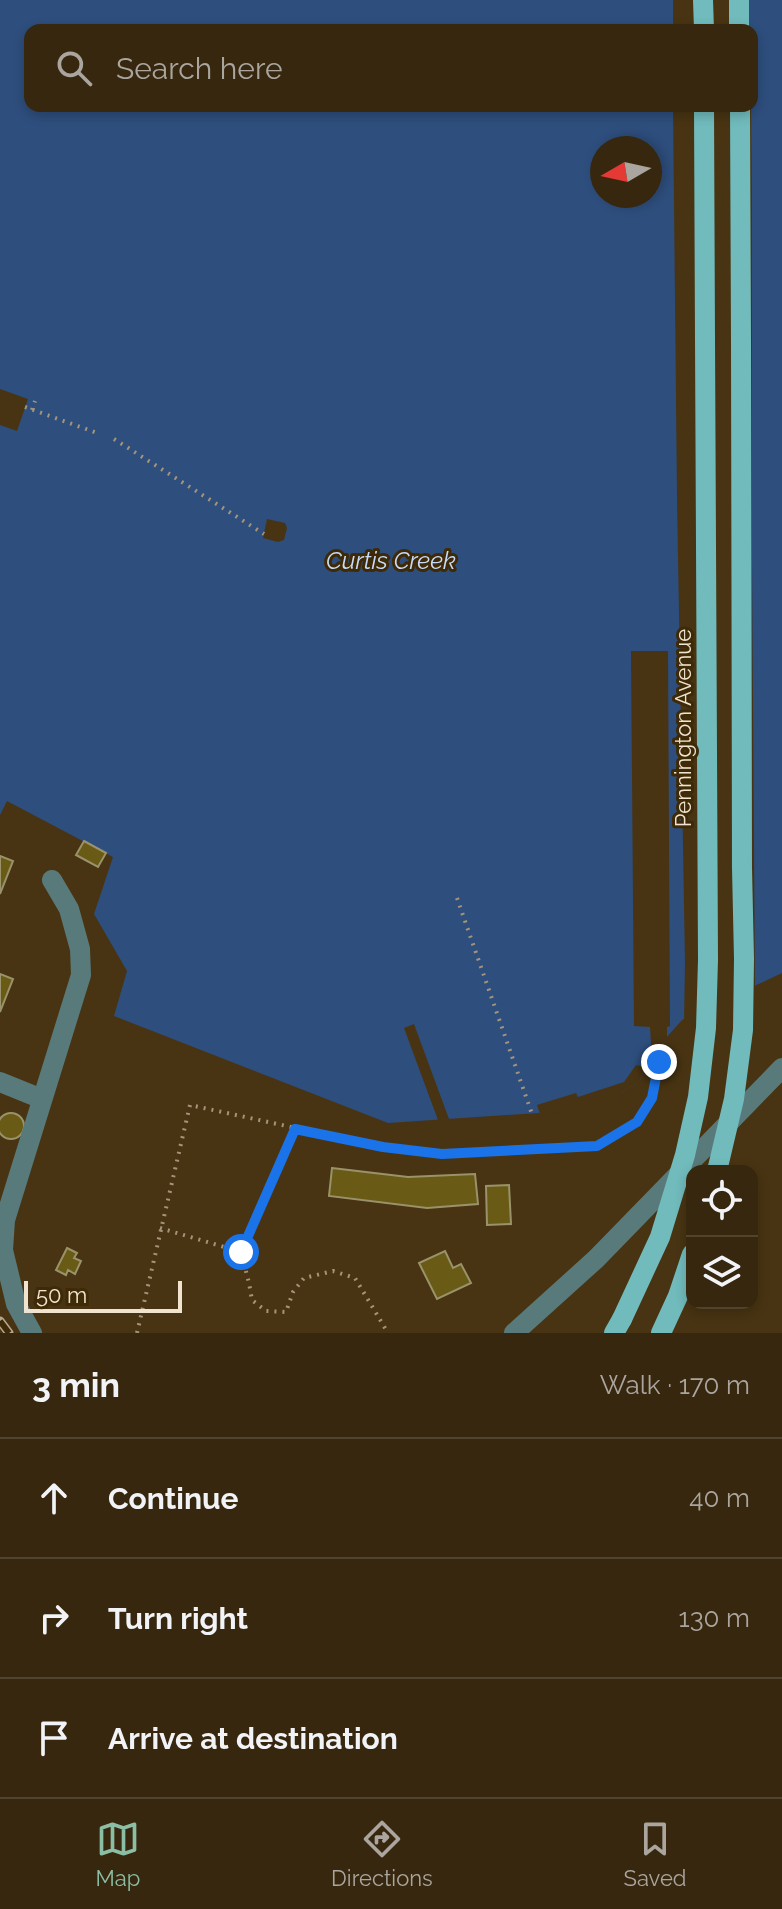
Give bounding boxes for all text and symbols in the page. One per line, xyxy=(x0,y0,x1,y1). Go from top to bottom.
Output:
search box xyxy=(24,24,758,112)
icon: search xyxy=(52,46,96,90)
text: Search here xyxy=(116,51,283,86)
north arrow xyxy=(590,136,662,208)
water label: Curtis Creek xyxy=(326,546,456,575)
street label: Pennington Avenue xyxy=(670,629,696,827)
route end xyxy=(641,1044,677,1080)
map controls xyxy=(686,1165,758,1309)
button: locate xyxy=(686,1165,758,1237)
route start xyxy=(223,1234,259,1270)
button: layers xyxy=(686,1237,758,1309)
scale bar xyxy=(24,1277,182,1313)
text: 50 m xyxy=(36,1282,87,1308)
text: 3 min xyxy=(32,1365,120,1405)
text: Walk · 170 m xyxy=(600,1370,750,1400)
icon: ahead xyxy=(32,1476,76,1520)
text: Continue xyxy=(108,1481,239,1516)
text: 40 m xyxy=(689,1483,750,1513)
icon: right xyxy=(32,1596,76,1640)
text: Turn right xyxy=(108,1601,248,1636)
text: 130 m xyxy=(679,1603,750,1633)
icon: arrive xyxy=(32,1716,76,1760)
text: Arrive at destination xyxy=(108,1721,398,1756)
tab: Map xyxy=(95,1817,140,1891)
tab: Directions xyxy=(331,1817,433,1891)
tab: Saved xyxy=(624,1817,687,1891)

